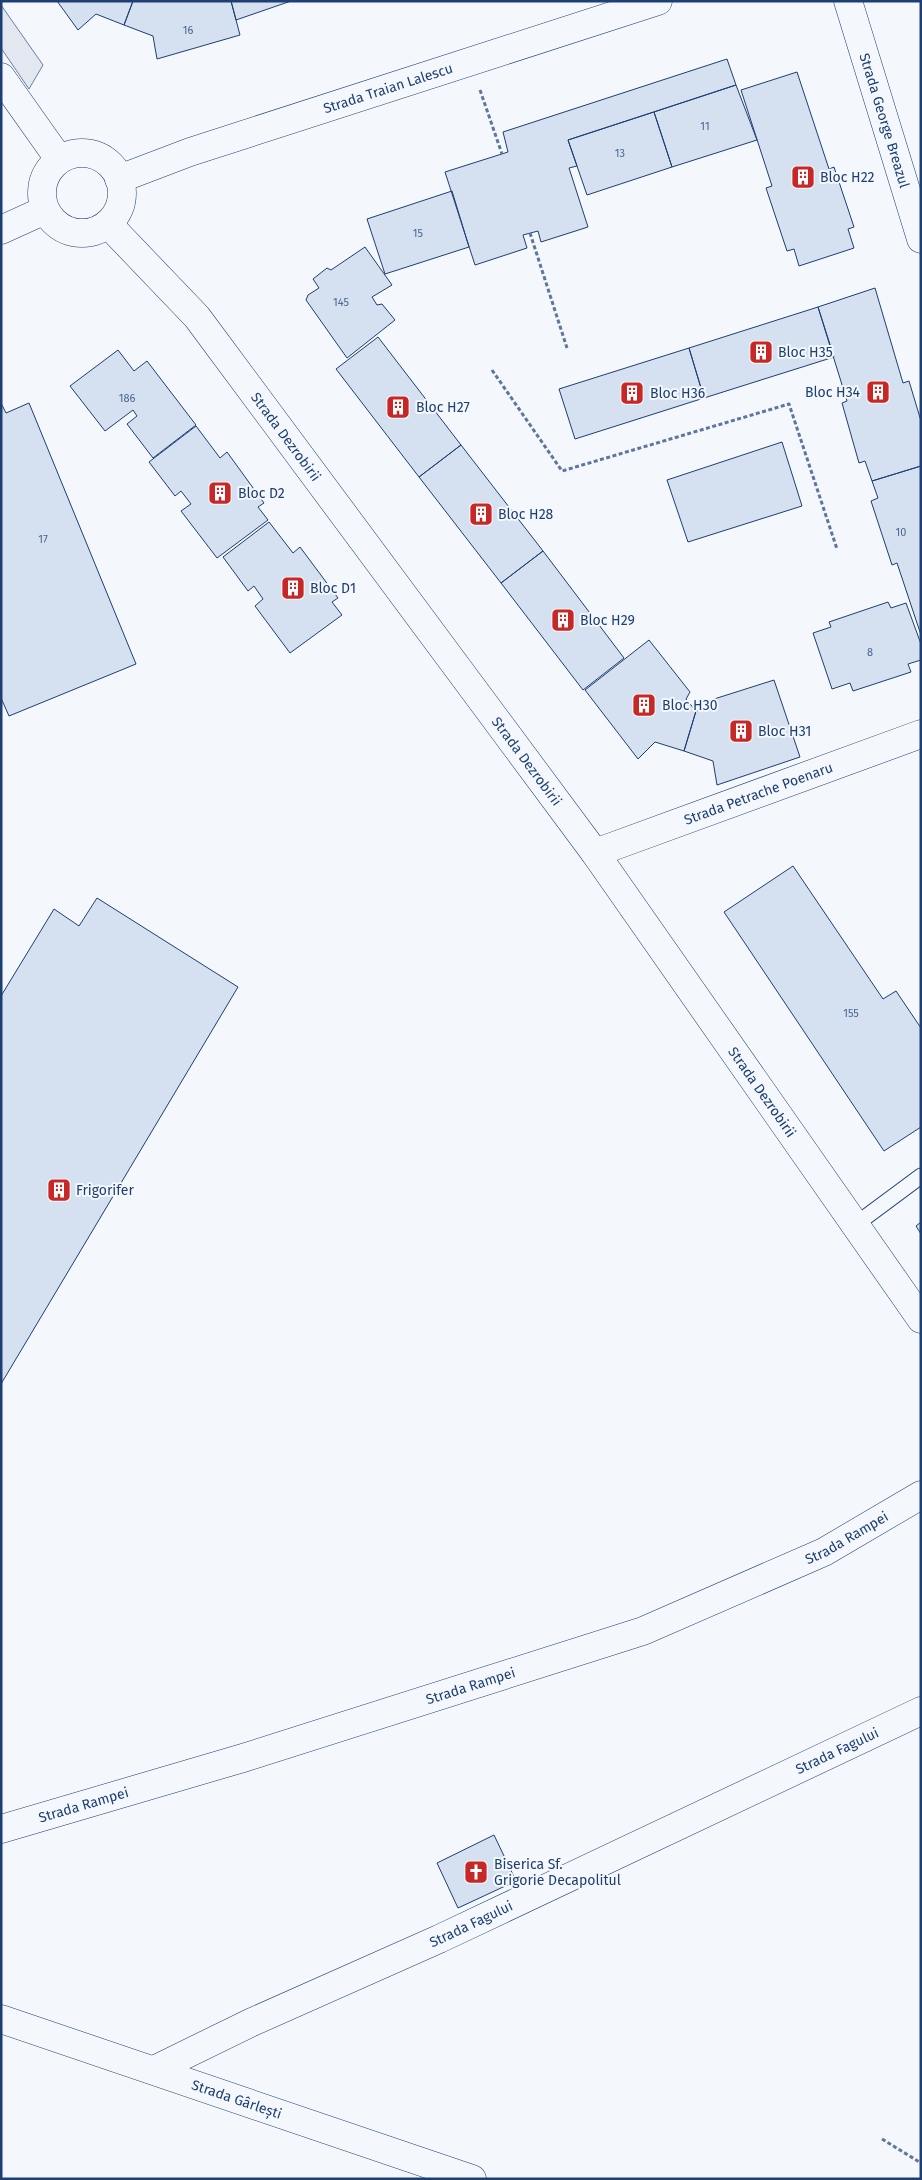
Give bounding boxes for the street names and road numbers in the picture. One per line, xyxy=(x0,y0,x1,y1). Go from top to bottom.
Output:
street label: Strada George Breazul xyxy=(856,51,913,190)
street label: Strada Traian Lalescu xyxy=(321,59,455,117)
street label: Strada Dezrobirii xyxy=(247,389,325,485)
street label: Strada Dezrobirii xyxy=(488,713,565,809)
street label: Strada Petrache Poenaru xyxy=(682,758,835,828)
street label: Strada Dezrobirii xyxy=(725,1044,800,1140)
street label: Strada Rampei xyxy=(802,1508,891,1568)
street label: Strada Rampei xyxy=(424,1664,517,1708)
street label: Strada Fagului xyxy=(793,1724,881,1778)
street label: Strada Rampei xyxy=(37,1784,130,1826)
street label: Strada Fagului xyxy=(427,1897,515,1951)
street label: Strada Gârlești xyxy=(189,2076,284,2122)

